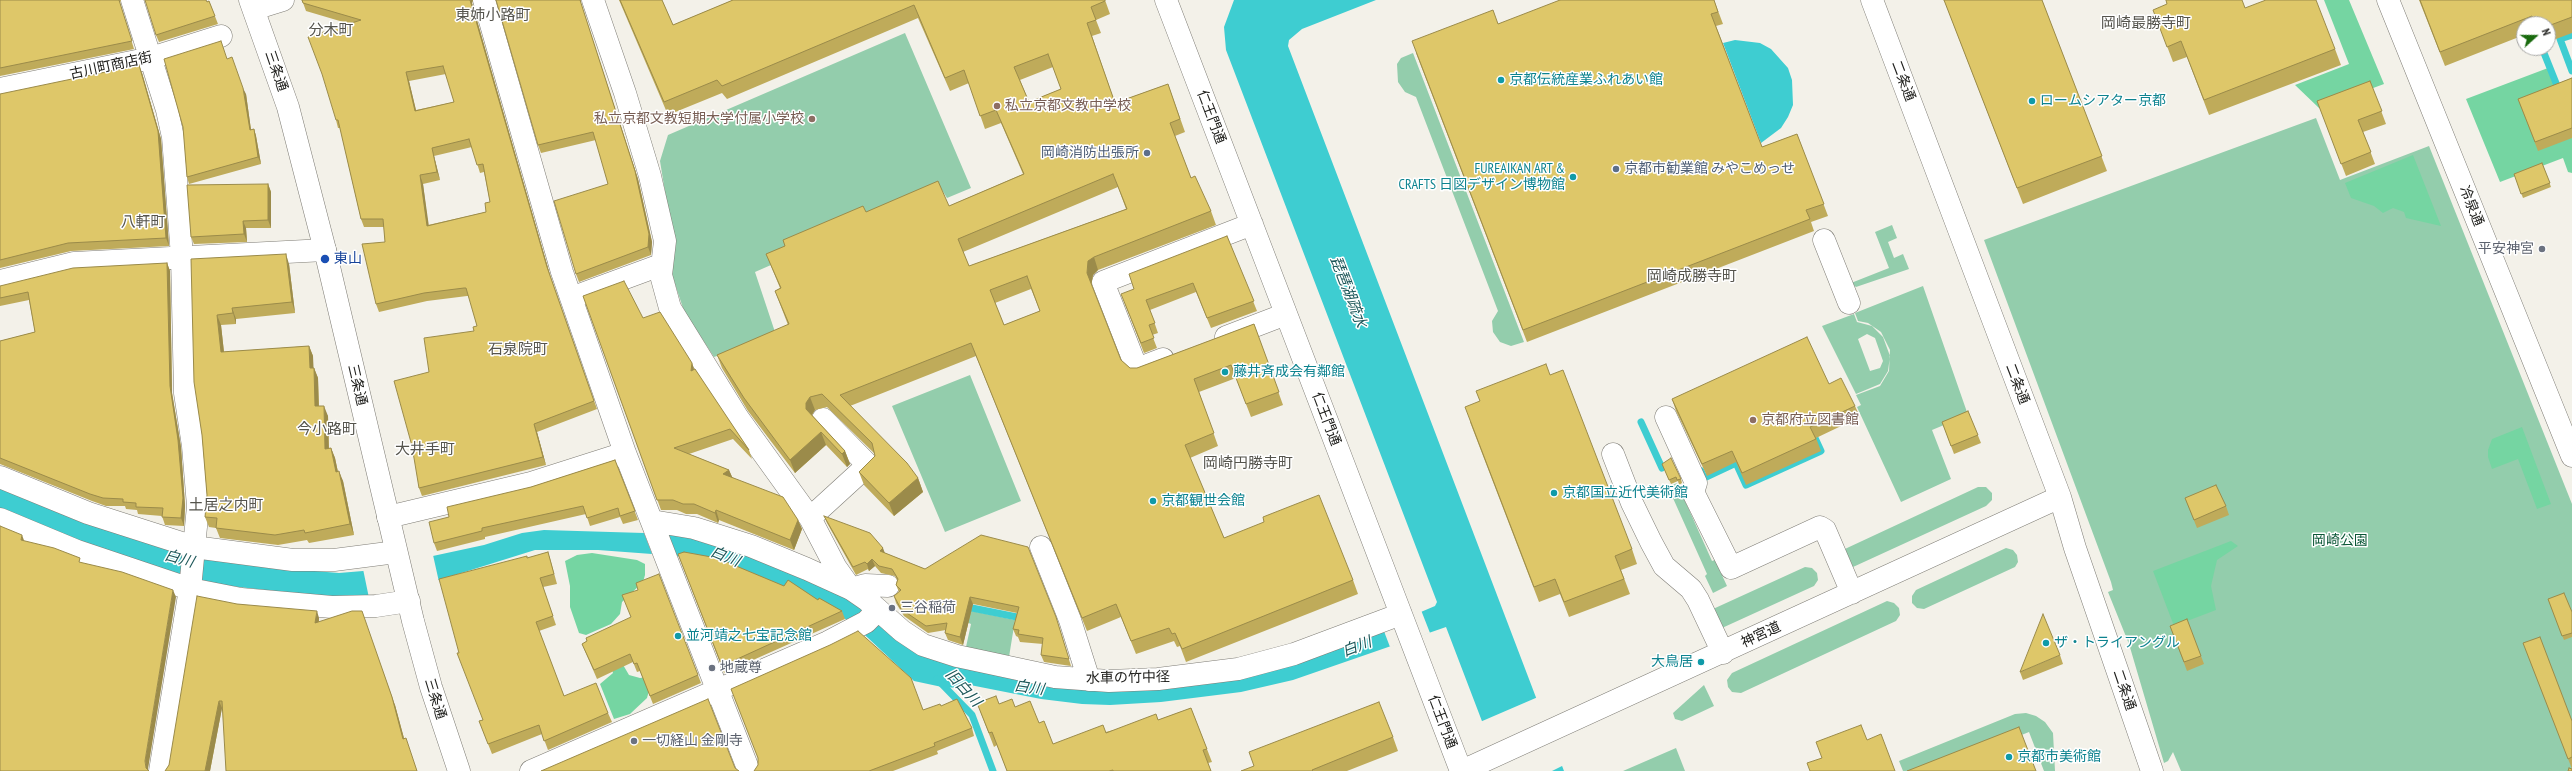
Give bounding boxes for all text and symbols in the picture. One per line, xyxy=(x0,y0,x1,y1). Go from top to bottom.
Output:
district label: 東姉小路町 xyxy=(456,7,530,25)
district label: 岡崎最勝寺町 xyxy=(2101,15,2191,33)
north arrow xyxy=(2516,16,2556,56)
district label: 分木町 xyxy=(309,22,353,40)
text: N xyxy=(2539,27,2554,37)
street label: 三条通 xyxy=(261,48,291,94)
street label: 古川町商店街 xyxy=(68,49,154,83)
street label: 二条通 xyxy=(1888,58,1918,104)
place label: 京都伝統産業ふれあい館 xyxy=(1509,72,1663,88)
marker: 京都伝統産業ふれあい館 xyxy=(1496,75,1506,85)
street label: 仁王門通 xyxy=(1193,88,1229,146)
place label: ロームシアター京都 xyxy=(2040,93,2166,109)
marker: ロームシアター京都 xyxy=(2027,96,2037,106)
place label: 私立京都文教中学校 xyxy=(1005,98,1131,114)
marker: 私立京都文教中学校 xyxy=(992,101,1002,111)
place label: 私立京都文教短期大学付属小学校 xyxy=(594,111,804,127)
marker: 私立京都文教短期大学付属小学校 xyxy=(807,114,817,124)
place label: 岡崎消防出張所 xyxy=(1041,145,1139,161)
marker: 岡崎消防出張所 xyxy=(1142,148,1152,158)
place label: FUREAIKAN ART & CRAFTS 日図デザイン博物館 xyxy=(1399,161,1565,194)
place label: 京都市勧業館 みやこめっせ xyxy=(1624,161,1795,177)
marker: 京都市勧業館 みやこめっせ xyxy=(1611,164,1621,174)
marker: FUREAIKAN ART & CRAFTS 日図デザイン博物館 xyxy=(1568,172,1578,182)
street label: 冷泉通 xyxy=(2455,183,2487,229)
district label: 八軒町 xyxy=(121,214,165,232)
place label: 平安神宮 xyxy=(2478,241,2534,257)
marker: 平安神宮 xyxy=(2537,244,2547,254)
place label: 東山 xyxy=(334,251,362,267)
marker: 東山 xyxy=(319,253,331,265)
water label: 琵琶湖疏水 xyxy=(1326,254,1370,330)
district label: 岡崎成勝寺町 xyxy=(1647,268,1737,286)
district label: 石泉院町 xyxy=(488,341,548,359)
street label: 二条通 xyxy=(2002,361,2032,407)
street label: 三条通 xyxy=(344,363,370,407)
place label: 藤井斉成会有鄰館 xyxy=(1233,364,1345,380)
marker: 藤井斉成会有鄰館 xyxy=(1220,367,1230,377)
street label: 仁王門通 xyxy=(1308,390,1344,448)
place label: 京都府立図書館 xyxy=(1761,412,1859,428)
marker: 京都府立図書館 xyxy=(1748,415,1758,425)
district label: 今小路町 xyxy=(297,421,357,439)
district label: 大井手町 xyxy=(395,441,455,459)
district label: 岡崎円勝寺町 xyxy=(1203,455,1293,473)
place label: 京都国立近代美術館 xyxy=(1562,485,1688,501)
marker: 京都国立近代美術館 xyxy=(1549,488,1559,498)
place label: 京都観世会館 xyxy=(1161,493,1245,509)
marker: 京都観世会館 xyxy=(1148,496,1158,506)
district label: 土居之内町 xyxy=(189,497,263,515)
park label: 岡崎公園 xyxy=(2312,533,2368,549)
water label: 白川 xyxy=(708,543,742,571)
water label: 白川 xyxy=(162,546,196,572)
place label: 三谷稲荷 xyxy=(900,600,956,616)
marker: 三谷稲荷 xyxy=(887,603,897,613)
street label: 神宮道 xyxy=(1738,619,1784,651)
place label: 並河靖之七宝記念館 xyxy=(686,628,812,644)
marker: 並河靖之七宝記念館 xyxy=(673,631,683,641)
water label: 白川 xyxy=(1340,633,1374,661)
place label: ザ・トライアングル xyxy=(2054,635,2180,651)
marker: ザ・トライアングル xyxy=(2041,638,2051,648)
place label: 大鳥居 xyxy=(1651,654,1693,670)
marker: 大鳥居 xyxy=(1696,657,1706,667)
place label: 地蔵尊 xyxy=(720,660,762,676)
marker: 地蔵尊 xyxy=(707,663,717,673)
water label: 旧白川 xyxy=(941,665,985,711)
street label: 二条通 xyxy=(2109,667,2139,713)
street label: 水車の竹中径 xyxy=(1086,669,1170,687)
street label: 三条通 xyxy=(421,676,449,722)
water label: 白川 xyxy=(1013,677,1045,699)
street label: 仁王門通 xyxy=(1424,693,1460,751)
place label: 一切経山 金剛寺 xyxy=(642,733,743,749)
marker: 一切経山 金剛寺 xyxy=(629,736,639,746)
place label: 京都市美術館 xyxy=(2017,749,2101,765)
marker: 京都市美術館 xyxy=(2004,752,2014,762)

